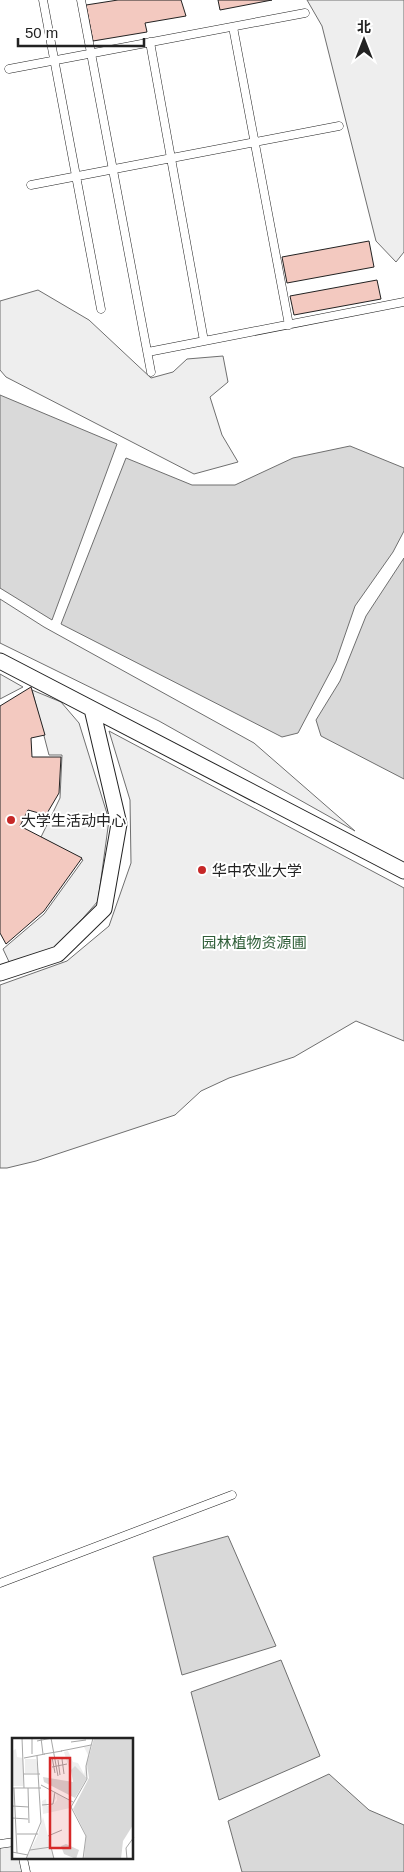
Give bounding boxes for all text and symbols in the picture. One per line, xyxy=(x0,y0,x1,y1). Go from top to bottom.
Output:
scale bar xyxy=(18,15,144,47)
north arrow xyxy=(339,15,389,65)
text: 北 xyxy=(357,19,371,35)
text: 50 m xyxy=(25,24,58,41)
place label: 大学生活动中心 xyxy=(21,812,126,829)
marker: 大学生活动中心 xyxy=(5,814,17,826)
place label: 华中农业大学 xyxy=(212,862,302,879)
marker: 华中农业大学 xyxy=(196,864,208,876)
park label: 园林植物资源圃 xyxy=(201,934,307,951)
inset map xyxy=(12,1738,134,1860)

